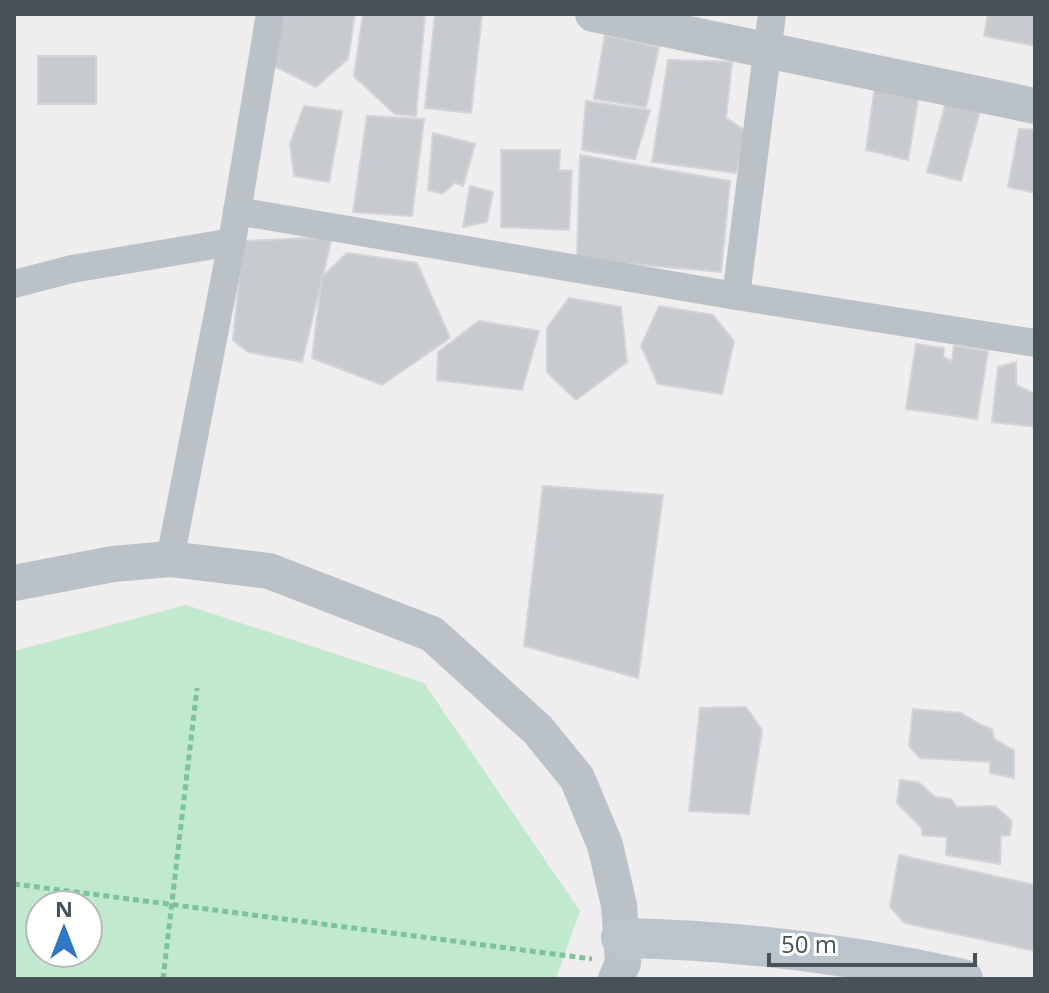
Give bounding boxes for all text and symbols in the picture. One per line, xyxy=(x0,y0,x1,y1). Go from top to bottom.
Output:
north arrow xyxy=(24,889,104,969)
text: N xyxy=(55,893,73,923)
scale bar xyxy=(769,917,975,967)
text: 50 m xyxy=(781,927,837,960)

